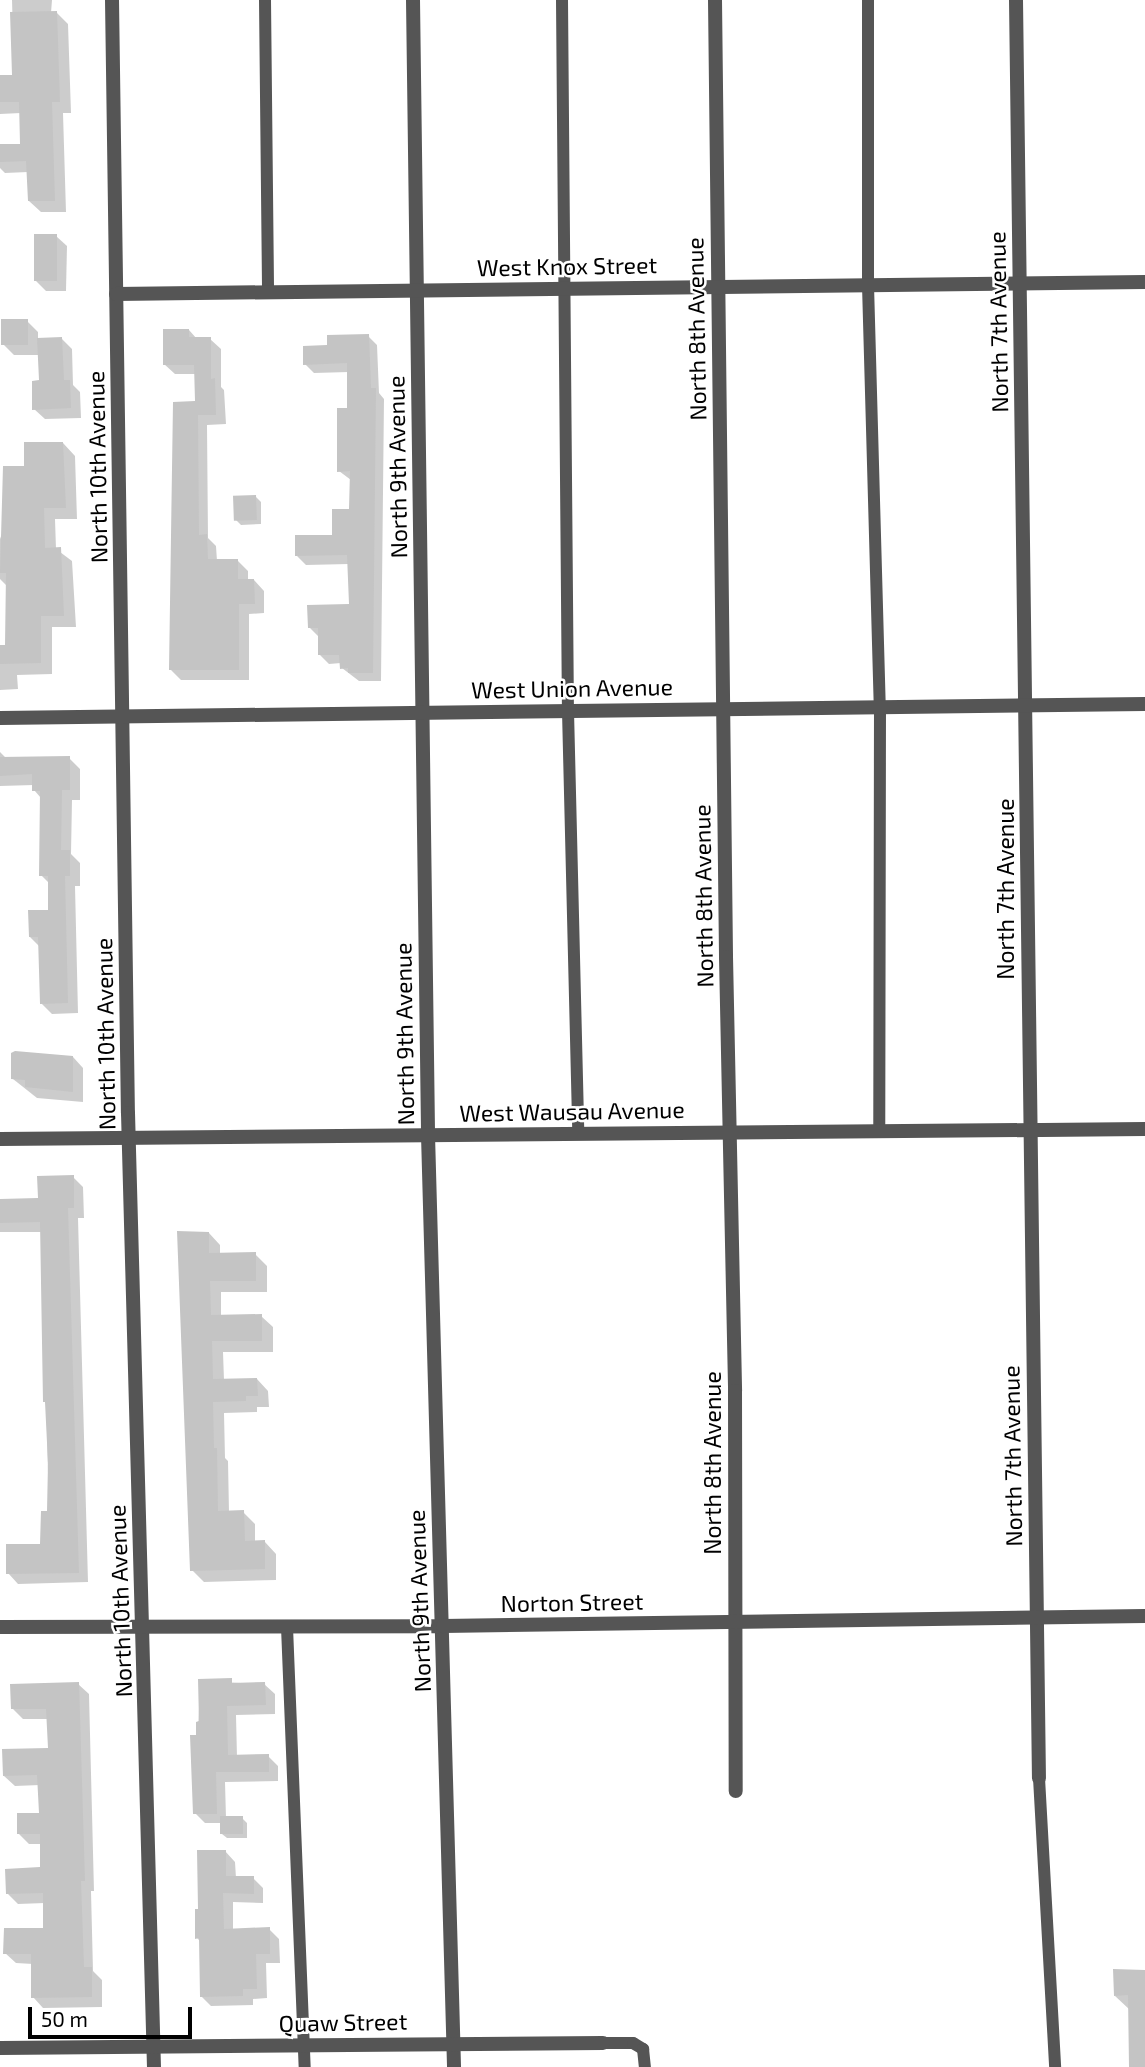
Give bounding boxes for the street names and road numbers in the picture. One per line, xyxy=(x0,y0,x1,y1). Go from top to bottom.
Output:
street label: North 7th Avenue xyxy=(983,231,1013,413)
street label: North 8th Avenue xyxy=(681,237,711,421)
street label: West Knox Street xyxy=(477,251,657,281)
street label: North 10th Avenue xyxy=(82,370,112,564)
street label: North 9th Avenue xyxy=(382,375,412,559)
street label: West Union Avenue xyxy=(471,672,673,704)
street label: North 7th Avenue xyxy=(991,798,1019,980)
street label: North 8th Avenue xyxy=(688,804,718,988)
street label: North 10th Avenue xyxy=(90,937,120,1131)
street label: North 9th Avenue xyxy=(389,942,419,1126)
street label: West Wausau Avenue xyxy=(459,1095,685,1127)
street label: North 7th Avenue xyxy=(997,1365,1027,1547)
street label: North 8th Avenue xyxy=(698,1371,726,1555)
street label: North 10th Avenue xyxy=(103,1504,137,1698)
street label: North 9th Avenue xyxy=(402,1509,436,1693)
street label: Norton Street xyxy=(500,1587,644,1617)
street label: Quaw Street xyxy=(278,2007,408,2037)

